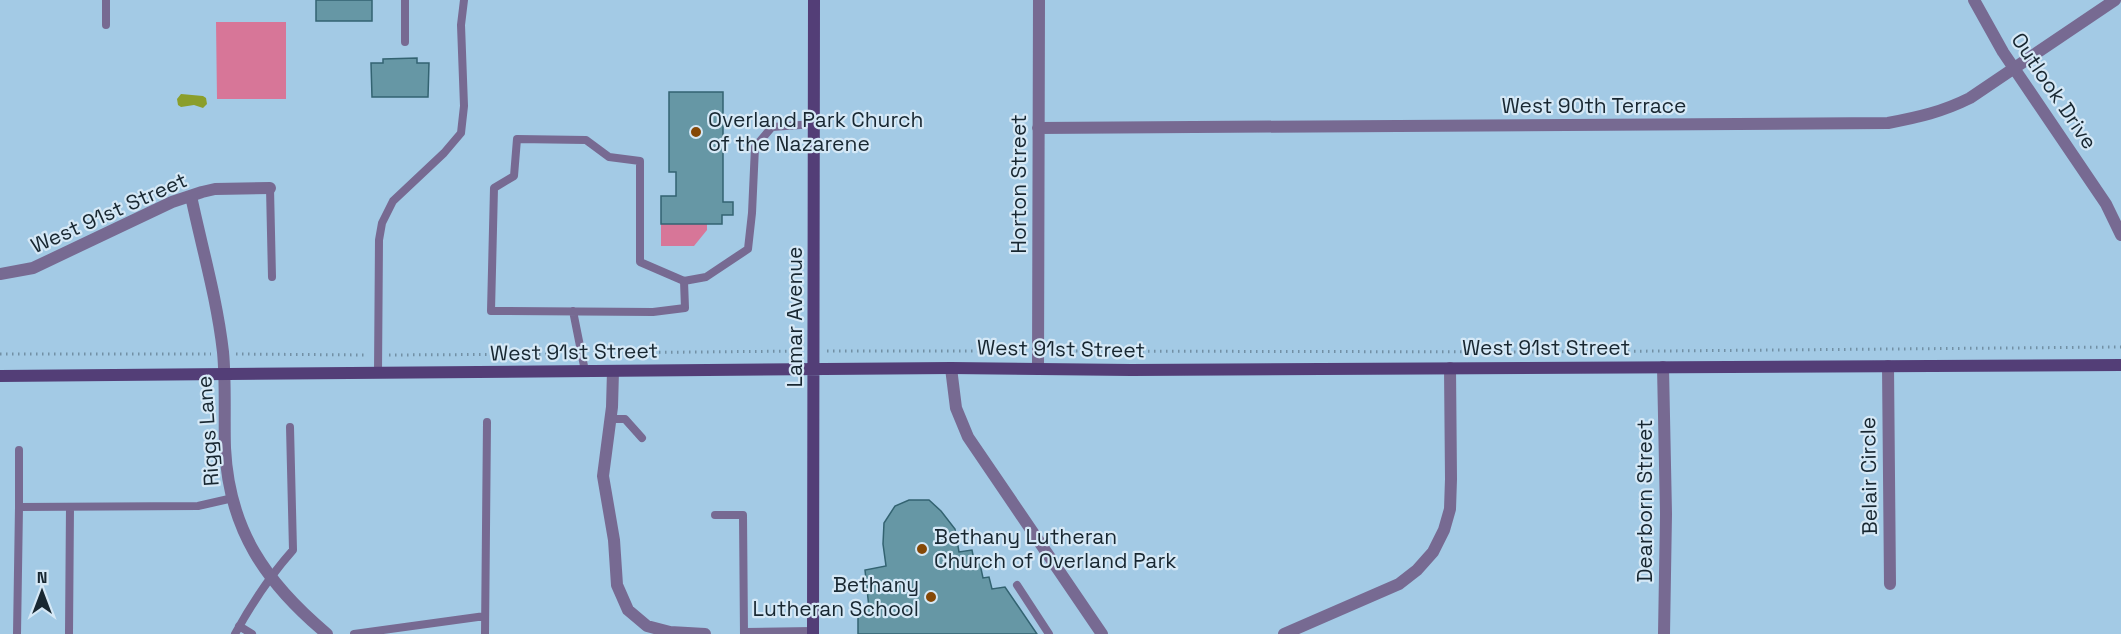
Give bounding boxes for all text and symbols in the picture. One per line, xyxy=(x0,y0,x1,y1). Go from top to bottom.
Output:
street label: Outlook Drive xyxy=(2006,27,2103,154)
street label: West 90th Terrace xyxy=(1501,92,1687,119)
place label: Overland Park Church of the Nazarene xyxy=(708,106,923,157)
street label: Horton Street xyxy=(1005,114,1032,254)
marker: Overland Park Church of the Nazarene xyxy=(689,125,703,139)
street label: West 91st Street xyxy=(27,166,191,259)
street label: Lamar Avenue xyxy=(781,247,808,387)
street label: West 91st Street xyxy=(977,334,1145,363)
street label: West 91st Street xyxy=(1462,334,1630,361)
street label: West 91st Street xyxy=(490,337,658,366)
street label: Riggs Lane xyxy=(190,375,225,487)
street label: Belair Circle xyxy=(1854,417,1883,535)
street label: Dearborn Street xyxy=(1631,419,1658,583)
place label: Bethany Lutheran Church of Overland Park xyxy=(934,523,1177,574)
marker: Bethany Lutheran Church of Overland Park xyxy=(915,542,929,556)
north arrow xyxy=(12,562,72,622)
text: N xyxy=(37,567,47,588)
place label: Bethany Lutheran School xyxy=(753,571,919,622)
marker: Bethany Lutheran School xyxy=(924,590,938,604)

